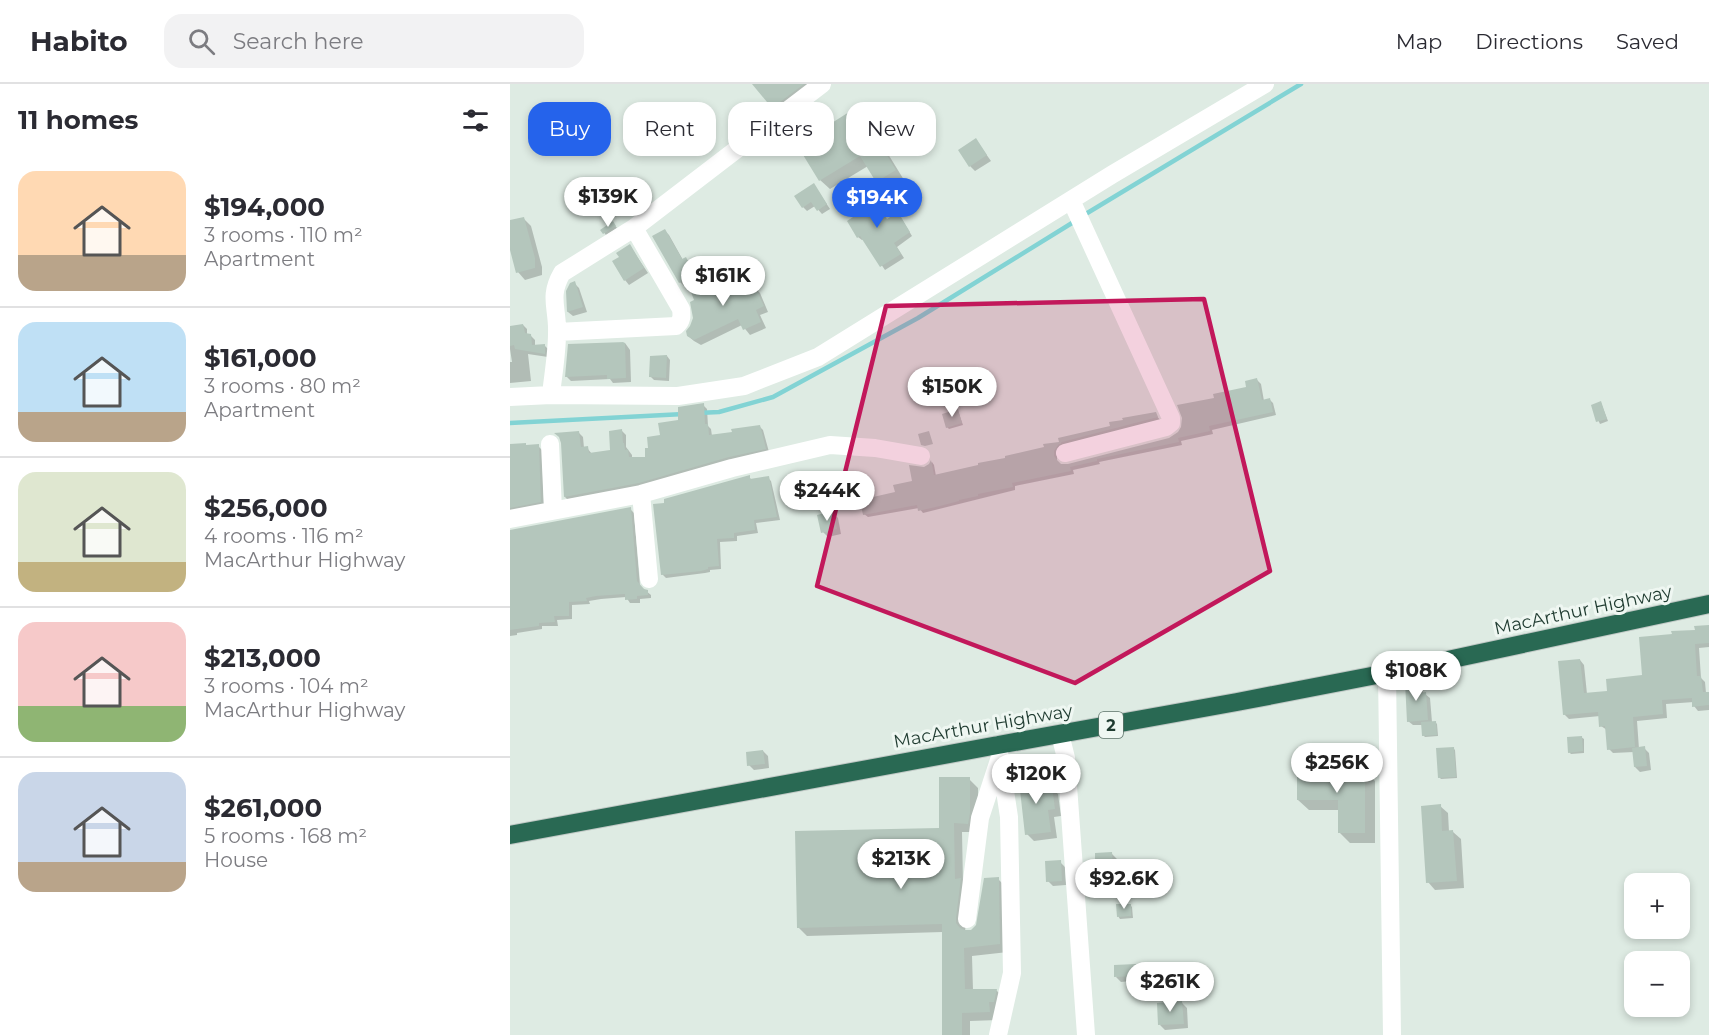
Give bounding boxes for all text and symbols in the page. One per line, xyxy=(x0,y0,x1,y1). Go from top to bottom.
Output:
search box xyxy=(164,14,584,68)
text: Habito xyxy=(30,24,128,58)
icon: search xyxy=(185,25,218,58)
text: Search here xyxy=(233,28,364,55)
text: Map xyxy=(1396,29,1442,54)
text: Directions xyxy=(1475,29,1583,54)
text: Saved xyxy=(1616,29,1679,54)
chip: Buy xyxy=(528,102,611,156)
chip: Rent xyxy=(623,102,716,156)
chip: Filters xyxy=(728,102,834,156)
chip: New xyxy=(846,102,936,156)
text: 11 homes xyxy=(18,104,138,136)
icon: filters xyxy=(459,104,492,137)
pin: $139K xyxy=(566,177,650,228)
pin: $194K xyxy=(835,178,919,229)
text: $139K xyxy=(578,184,638,208)
text: $194K xyxy=(846,185,908,209)
text: $194,000 xyxy=(204,191,325,223)
icon: home xyxy=(66,195,138,267)
text: 3 rooms · 110 m² xyxy=(204,223,363,247)
text: Apartment xyxy=(204,247,315,271)
pin: $161K xyxy=(681,256,765,307)
text: $161K xyxy=(695,263,751,287)
text: $161,000 xyxy=(204,342,317,374)
icon: home xyxy=(66,346,138,418)
pin: $150K xyxy=(910,367,994,418)
text: 3 rooms · 80 m² xyxy=(204,374,361,398)
text: $150K xyxy=(922,374,982,398)
text: Apartment xyxy=(204,398,315,422)
pin: $244K xyxy=(785,471,869,522)
text: $244K xyxy=(794,478,860,502)
text: $256,000 xyxy=(204,492,328,524)
icon: home xyxy=(66,496,138,568)
text: 4 rooms · 116 m² xyxy=(204,524,364,548)
text: MacArthur Highway xyxy=(204,548,405,572)
street label: MacArthur Highway xyxy=(1492,580,1674,640)
text: $213,000 xyxy=(204,642,321,674)
icon: home xyxy=(66,646,138,718)
pin: $108K xyxy=(1374,651,1458,702)
text: $108K xyxy=(1385,658,1447,682)
text: 3 rooms · 104 m² xyxy=(204,674,369,698)
text: MacArthur Highway xyxy=(204,698,405,722)
street label: MacArthur Highway xyxy=(892,699,1074,753)
road number: 2 xyxy=(1099,712,1123,738)
pin: $256K xyxy=(1295,743,1379,794)
text: $256K xyxy=(1305,750,1369,774)
pin: $120K xyxy=(994,754,1078,805)
text: $120K xyxy=(1006,761,1066,785)
text: $261,000 xyxy=(204,792,322,824)
icon: home xyxy=(66,796,138,868)
text: 5 rooms · 168 m² xyxy=(204,824,367,848)
pin: $213K xyxy=(859,839,943,890)
text: $213K xyxy=(871,846,931,870)
text: House xyxy=(204,848,268,872)
pin: $92.6K xyxy=(1075,859,1173,910)
text: $92.6K xyxy=(1089,866,1159,890)
map controls xyxy=(1624,873,1690,1017)
button: + xyxy=(1624,873,1690,939)
button: − xyxy=(1624,951,1690,1017)
pin: $261K xyxy=(1128,962,1212,1013)
text: $261K xyxy=(1140,969,1200,993)

